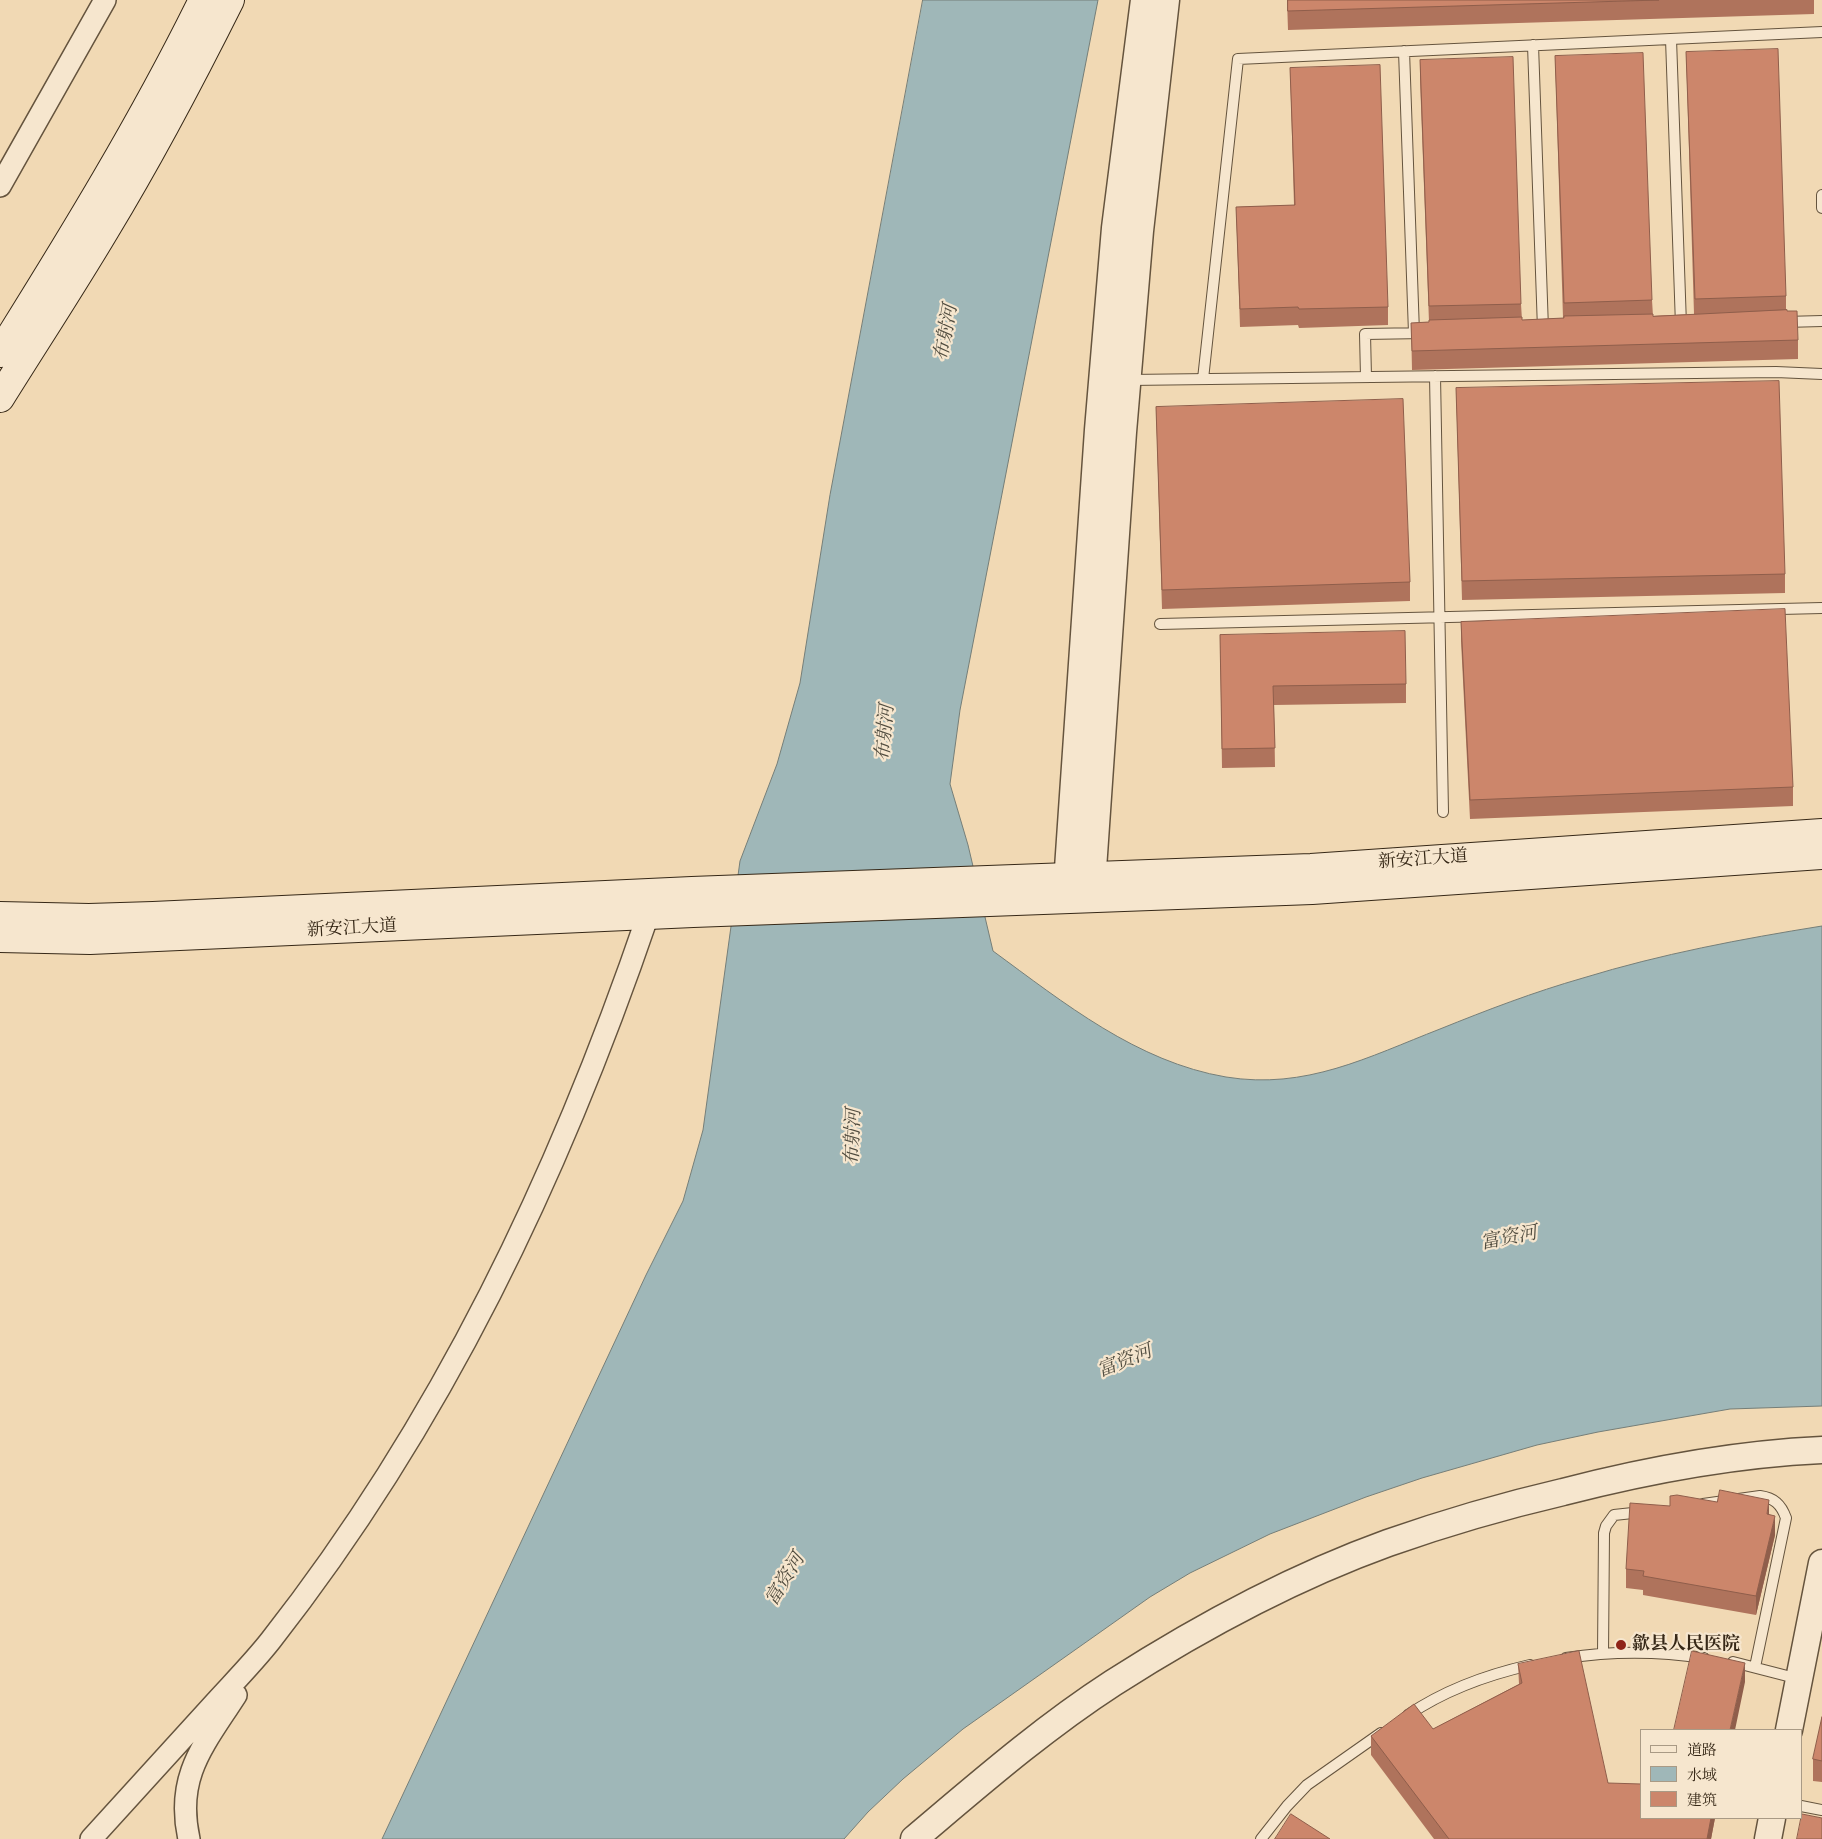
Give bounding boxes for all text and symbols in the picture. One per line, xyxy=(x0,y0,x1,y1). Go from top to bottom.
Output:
water label: 布射河 xyxy=(931,303,963,363)
water label: 布射河 xyxy=(872,704,900,762)
street label: 新安江大道 xyxy=(1377,846,1469,874)
street label: 新安江大道 xyxy=(306,916,398,942)
water label: 布射河 xyxy=(842,1108,866,1166)
water label: 富资河 xyxy=(1479,1222,1539,1256)
water label: 富资河 xyxy=(1094,1341,1156,1383)
water label: 富资河 xyxy=(762,1550,810,1610)
place label: 歙县人民医院 xyxy=(1632,1634,1740,1656)
marker: 歙县人民医院 xyxy=(1614,1638,1628,1652)
legend xyxy=(1640,1729,1802,1819)
text: 道路 xyxy=(1687,1740,1717,1760)
text: 水域 xyxy=(1687,1765,1717,1785)
text: 建筑 xyxy=(1687,1790,1717,1810)

